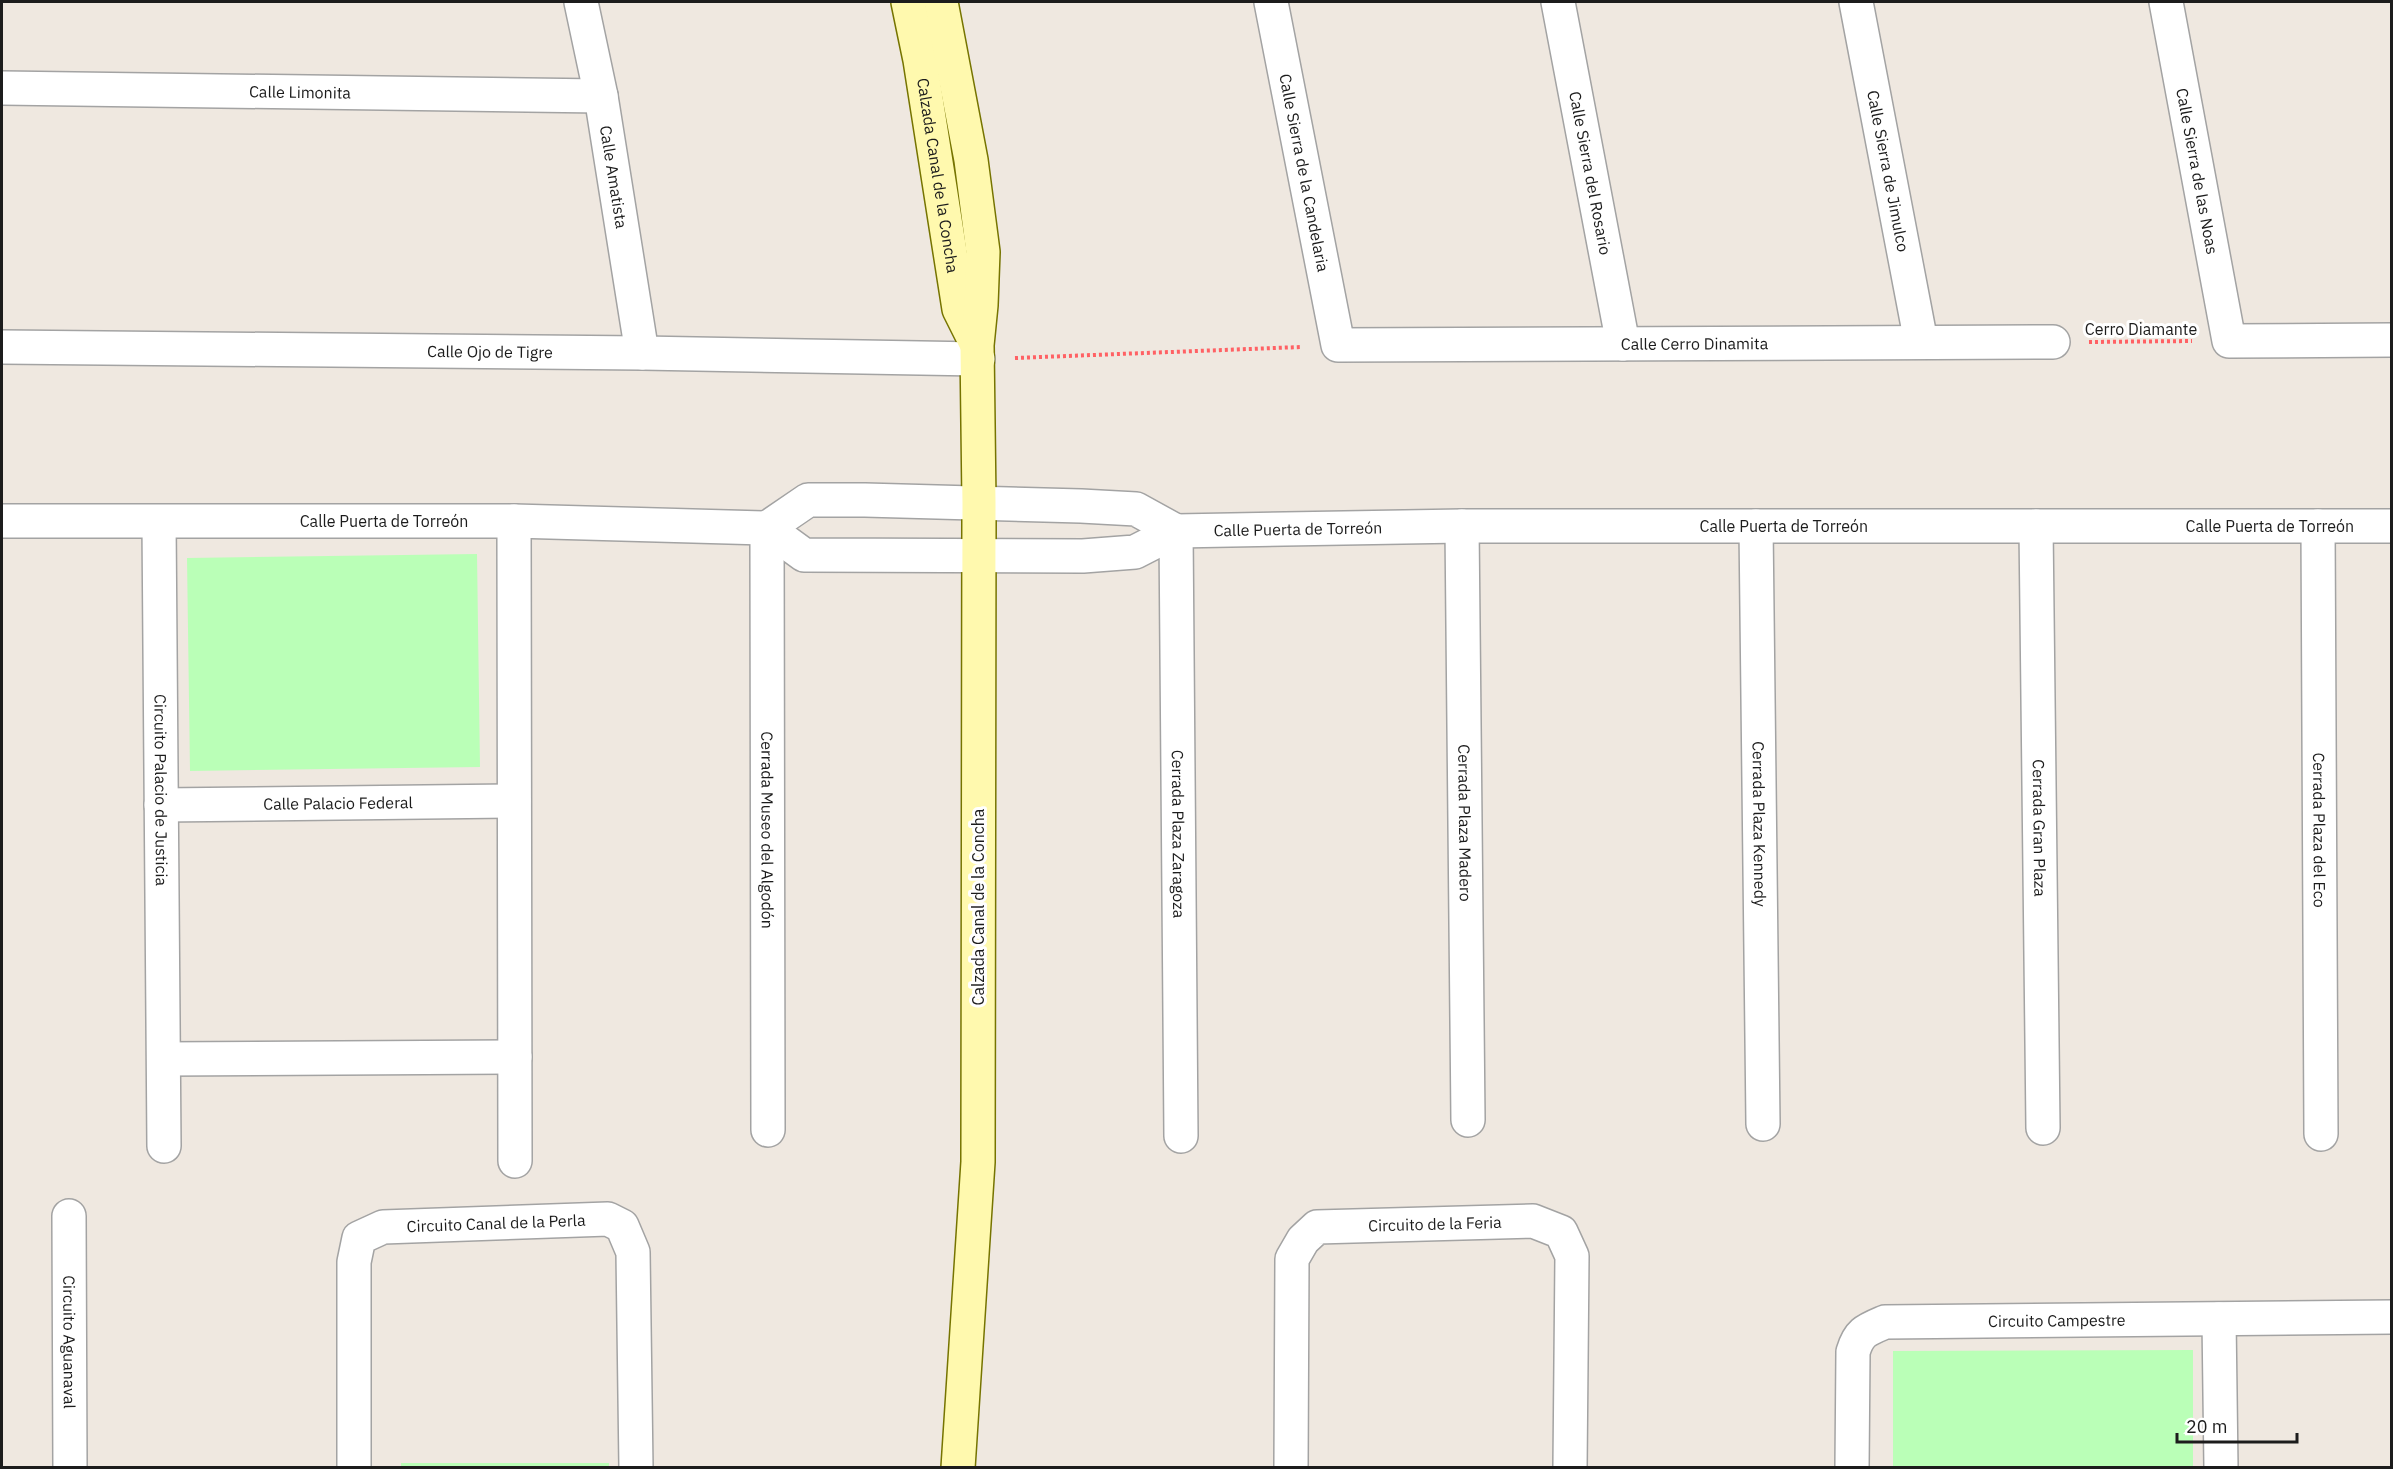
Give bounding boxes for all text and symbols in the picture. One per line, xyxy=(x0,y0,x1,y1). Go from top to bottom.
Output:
street label: Calle Sierra de la Candelaria xyxy=(1275,72,1334,274)
street label: Calzada Canal de la Concha xyxy=(913,77,963,275)
street label: Calle Limonita xyxy=(249,81,352,103)
street label: Calle Sierra de las Noas xyxy=(2172,86,2223,256)
street label: Calle Sierra de Jimulco xyxy=(1863,88,1914,253)
street label: Calle Sierra del Rosario xyxy=(1565,89,1616,256)
street label: Calle Amatista xyxy=(596,124,632,230)
street label: Cerro Diamante xyxy=(2085,319,2197,339)
street label: Calle Cerro Dinamita xyxy=(1621,333,1769,354)
street label: Calle Ojo de Tigre xyxy=(427,341,553,362)
street label: Calle Puerta de Torreón xyxy=(300,511,468,531)
street label: Calle Puerta de Torreón xyxy=(1699,516,1868,536)
street label: Calle Puerta de Torreón xyxy=(2185,516,2354,536)
street label: Calle Puerta de Torreón xyxy=(1213,517,1382,540)
street label: Circuito Palacio de Justicia xyxy=(150,694,172,887)
street label: Cerrada Museo del Algodón xyxy=(757,731,778,929)
street label: Cerrada Plaza Kennedy xyxy=(1749,741,1770,907)
street label: Cerrada Plaza Madero xyxy=(1454,744,1476,902)
street label: Cerrada Plaza Zaragoza xyxy=(1168,750,1189,919)
street label: Cerrada Plaza del Eco xyxy=(2309,752,2330,908)
street label: Cerrada Gran Plaza xyxy=(2029,759,2050,897)
street label: Calle Palacio Federal xyxy=(263,792,413,814)
street label: Calzada Canal de la Concha xyxy=(968,808,988,1005)
street label: Circuito Canal de la Perla xyxy=(406,1210,586,1236)
street label: Circuito de la Feria xyxy=(1368,1212,1502,1236)
street label: Circuito Aguanaval xyxy=(59,1275,80,1409)
street label: Circuito Campestre xyxy=(1988,1310,2126,1331)
scale bar xyxy=(2177,1406,2297,1444)
text: 20 m xyxy=(2186,1415,2228,1438)

